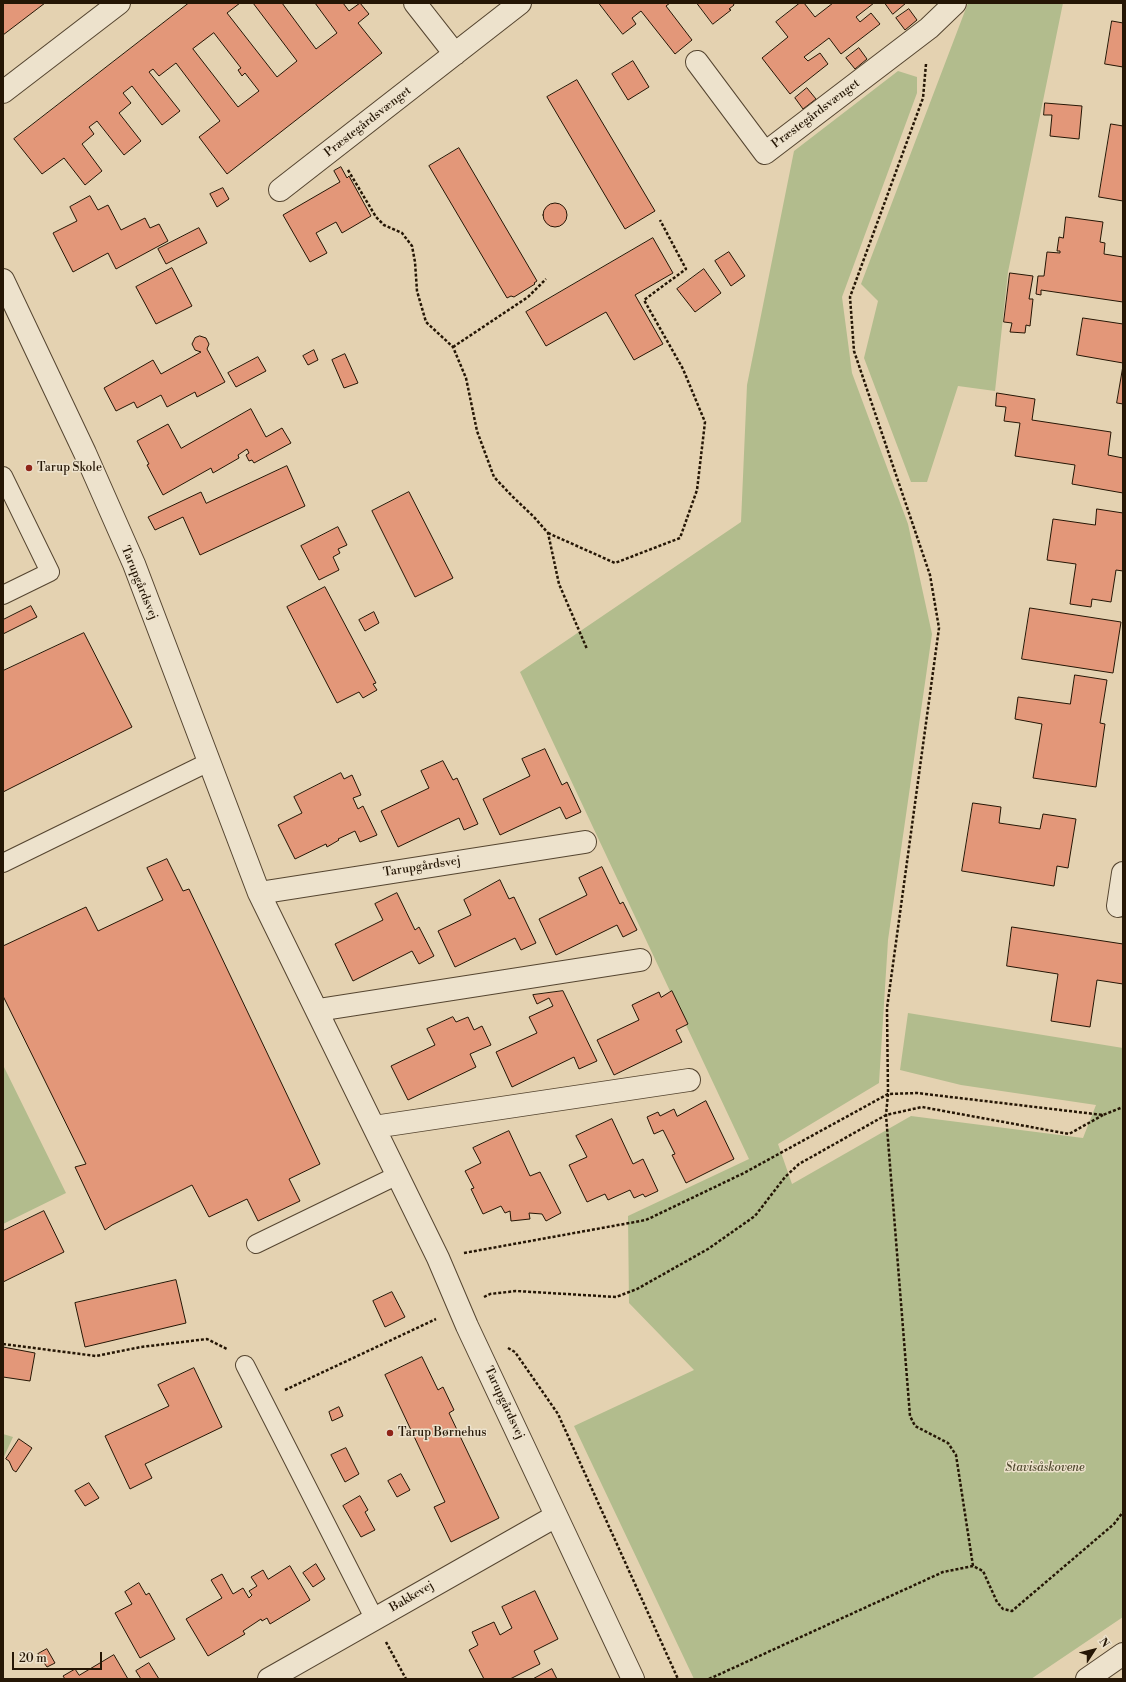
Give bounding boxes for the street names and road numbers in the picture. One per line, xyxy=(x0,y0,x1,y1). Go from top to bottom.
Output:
street label: Præstegårdsvænget xyxy=(769,76,863,152)
street label: Præstegårdsvænget xyxy=(322,84,414,160)
street label: Tarupgårdsvej xyxy=(118,544,160,622)
street label: Tarupgårdsvej xyxy=(382,854,462,880)
street label: Tarupgårdsvej xyxy=(481,1364,527,1442)
street label: Bakkevej xyxy=(387,1579,437,1615)

